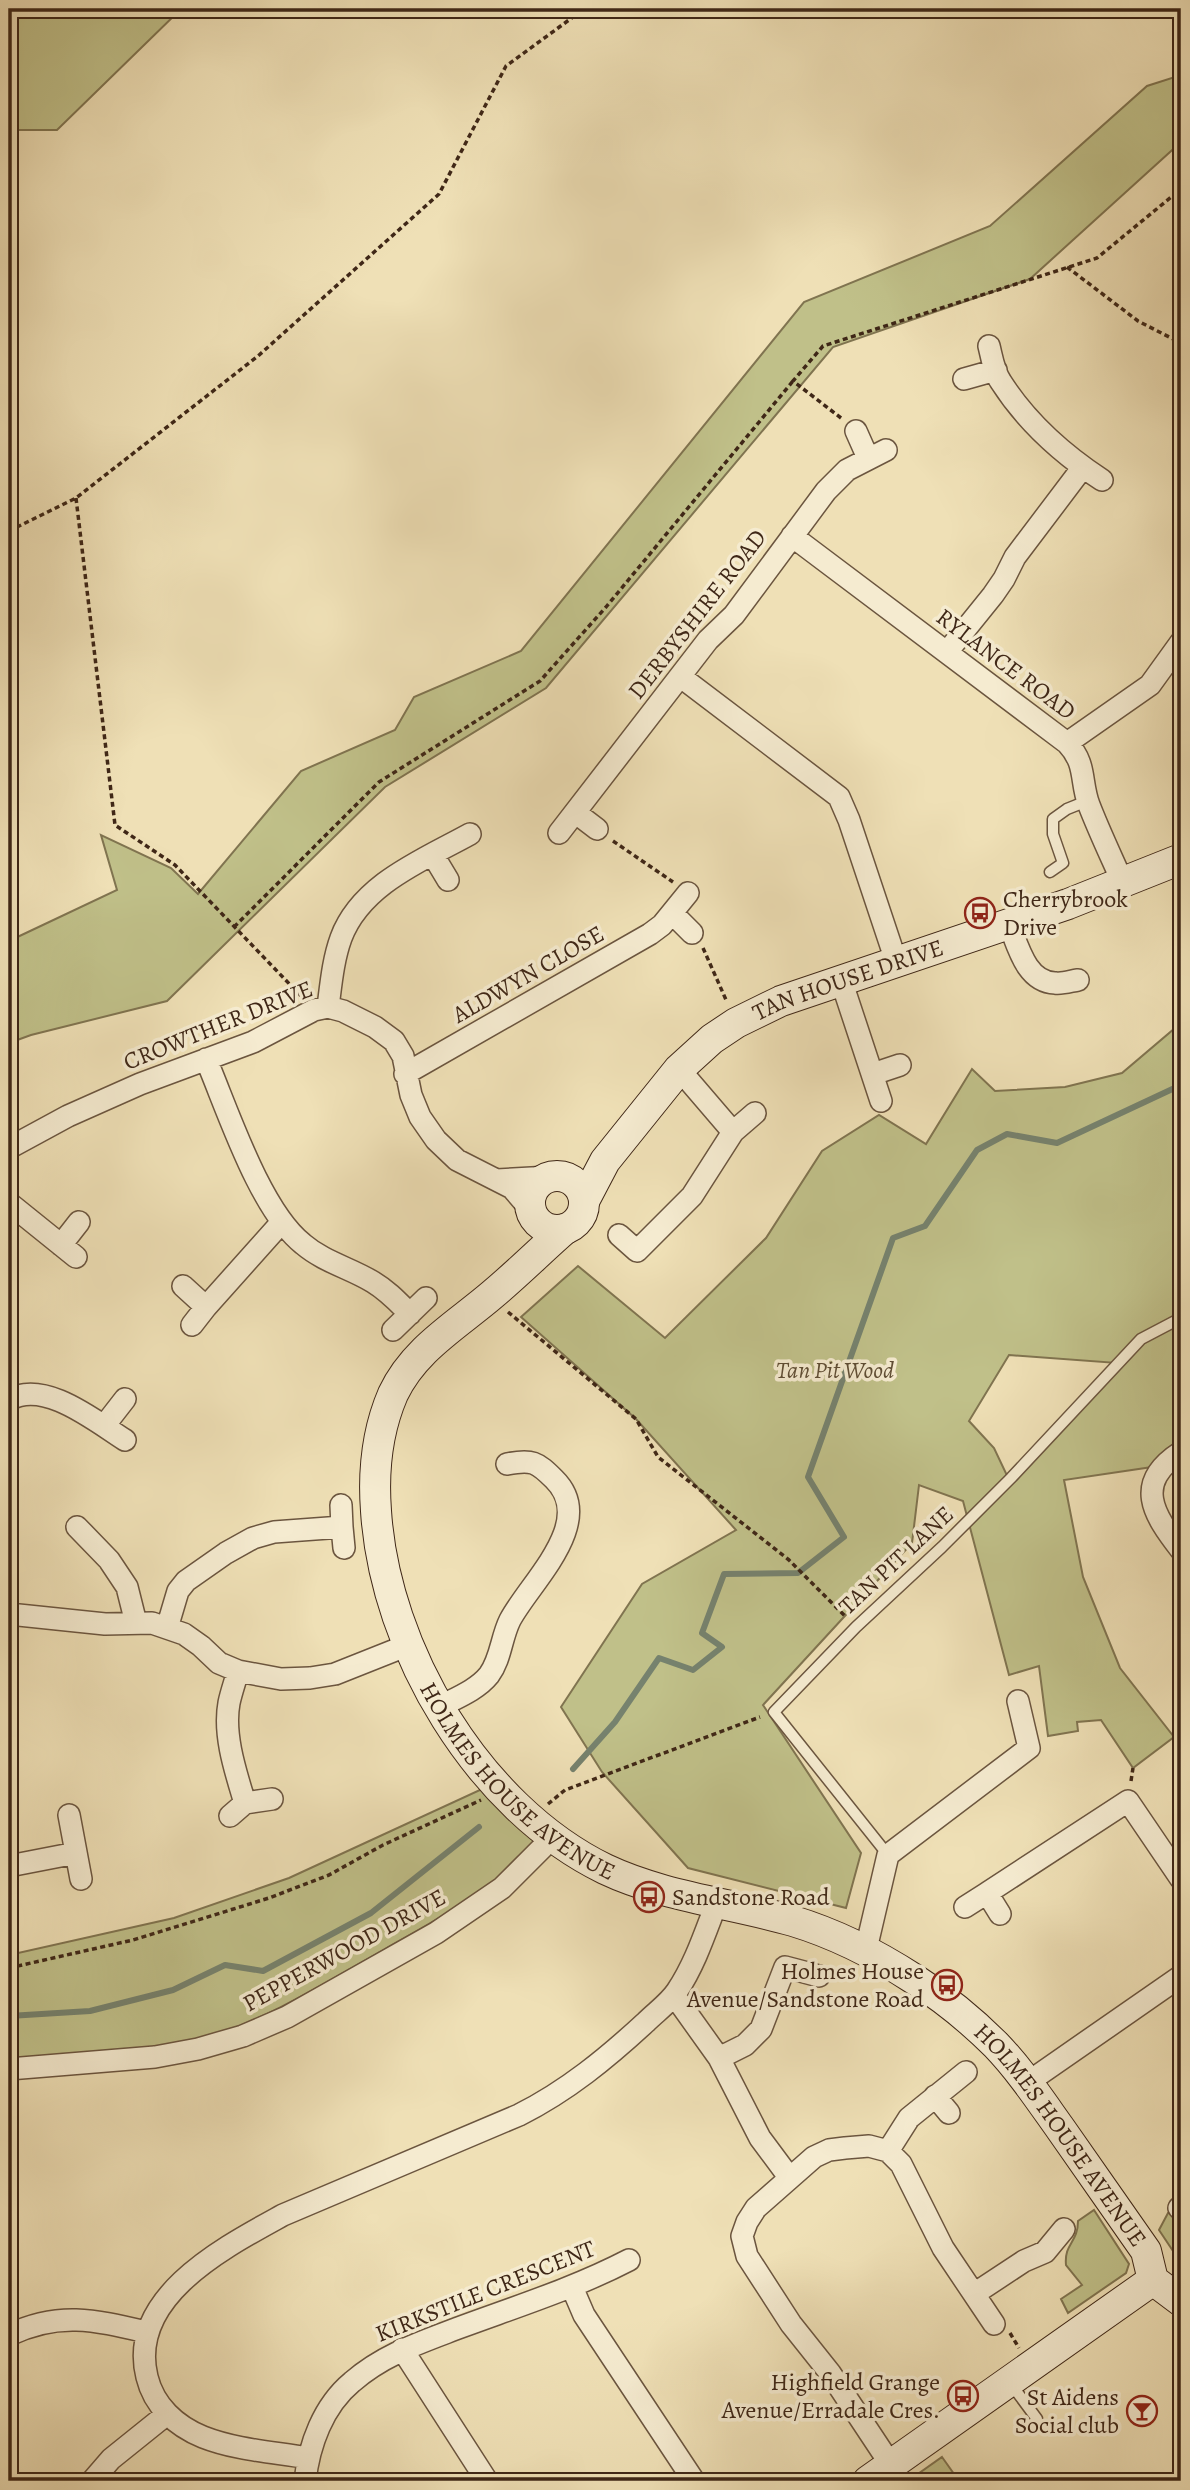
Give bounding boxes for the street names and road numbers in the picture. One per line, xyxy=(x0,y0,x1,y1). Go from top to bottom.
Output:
street label: DERBYSHIRE ROAD xyxy=(620,522,774,706)
street label: RYLANCE ROAD xyxy=(930,601,1082,727)
street label: ALDWYN CLOSE xyxy=(445,917,610,1031)
street label: TAN HOUSE DRIVE xyxy=(747,931,948,1029)
street label: CROWTHER DRIVE xyxy=(119,972,317,1078)
street label: TAN PIT LANE xyxy=(832,1499,960,1621)
street label: HOLMES HOUSE AVENUE xyxy=(412,1676,621,1888)
street label: PEPPERWOOD DRIVE xyxy=(237,1881,451,2019)
street label: HOLMES HOUSE AVENUE xyxy=(967,2016,1154,2253)
street label: KIRKSTILE CRESCENT xyxy=(370,2232,600,2350)

